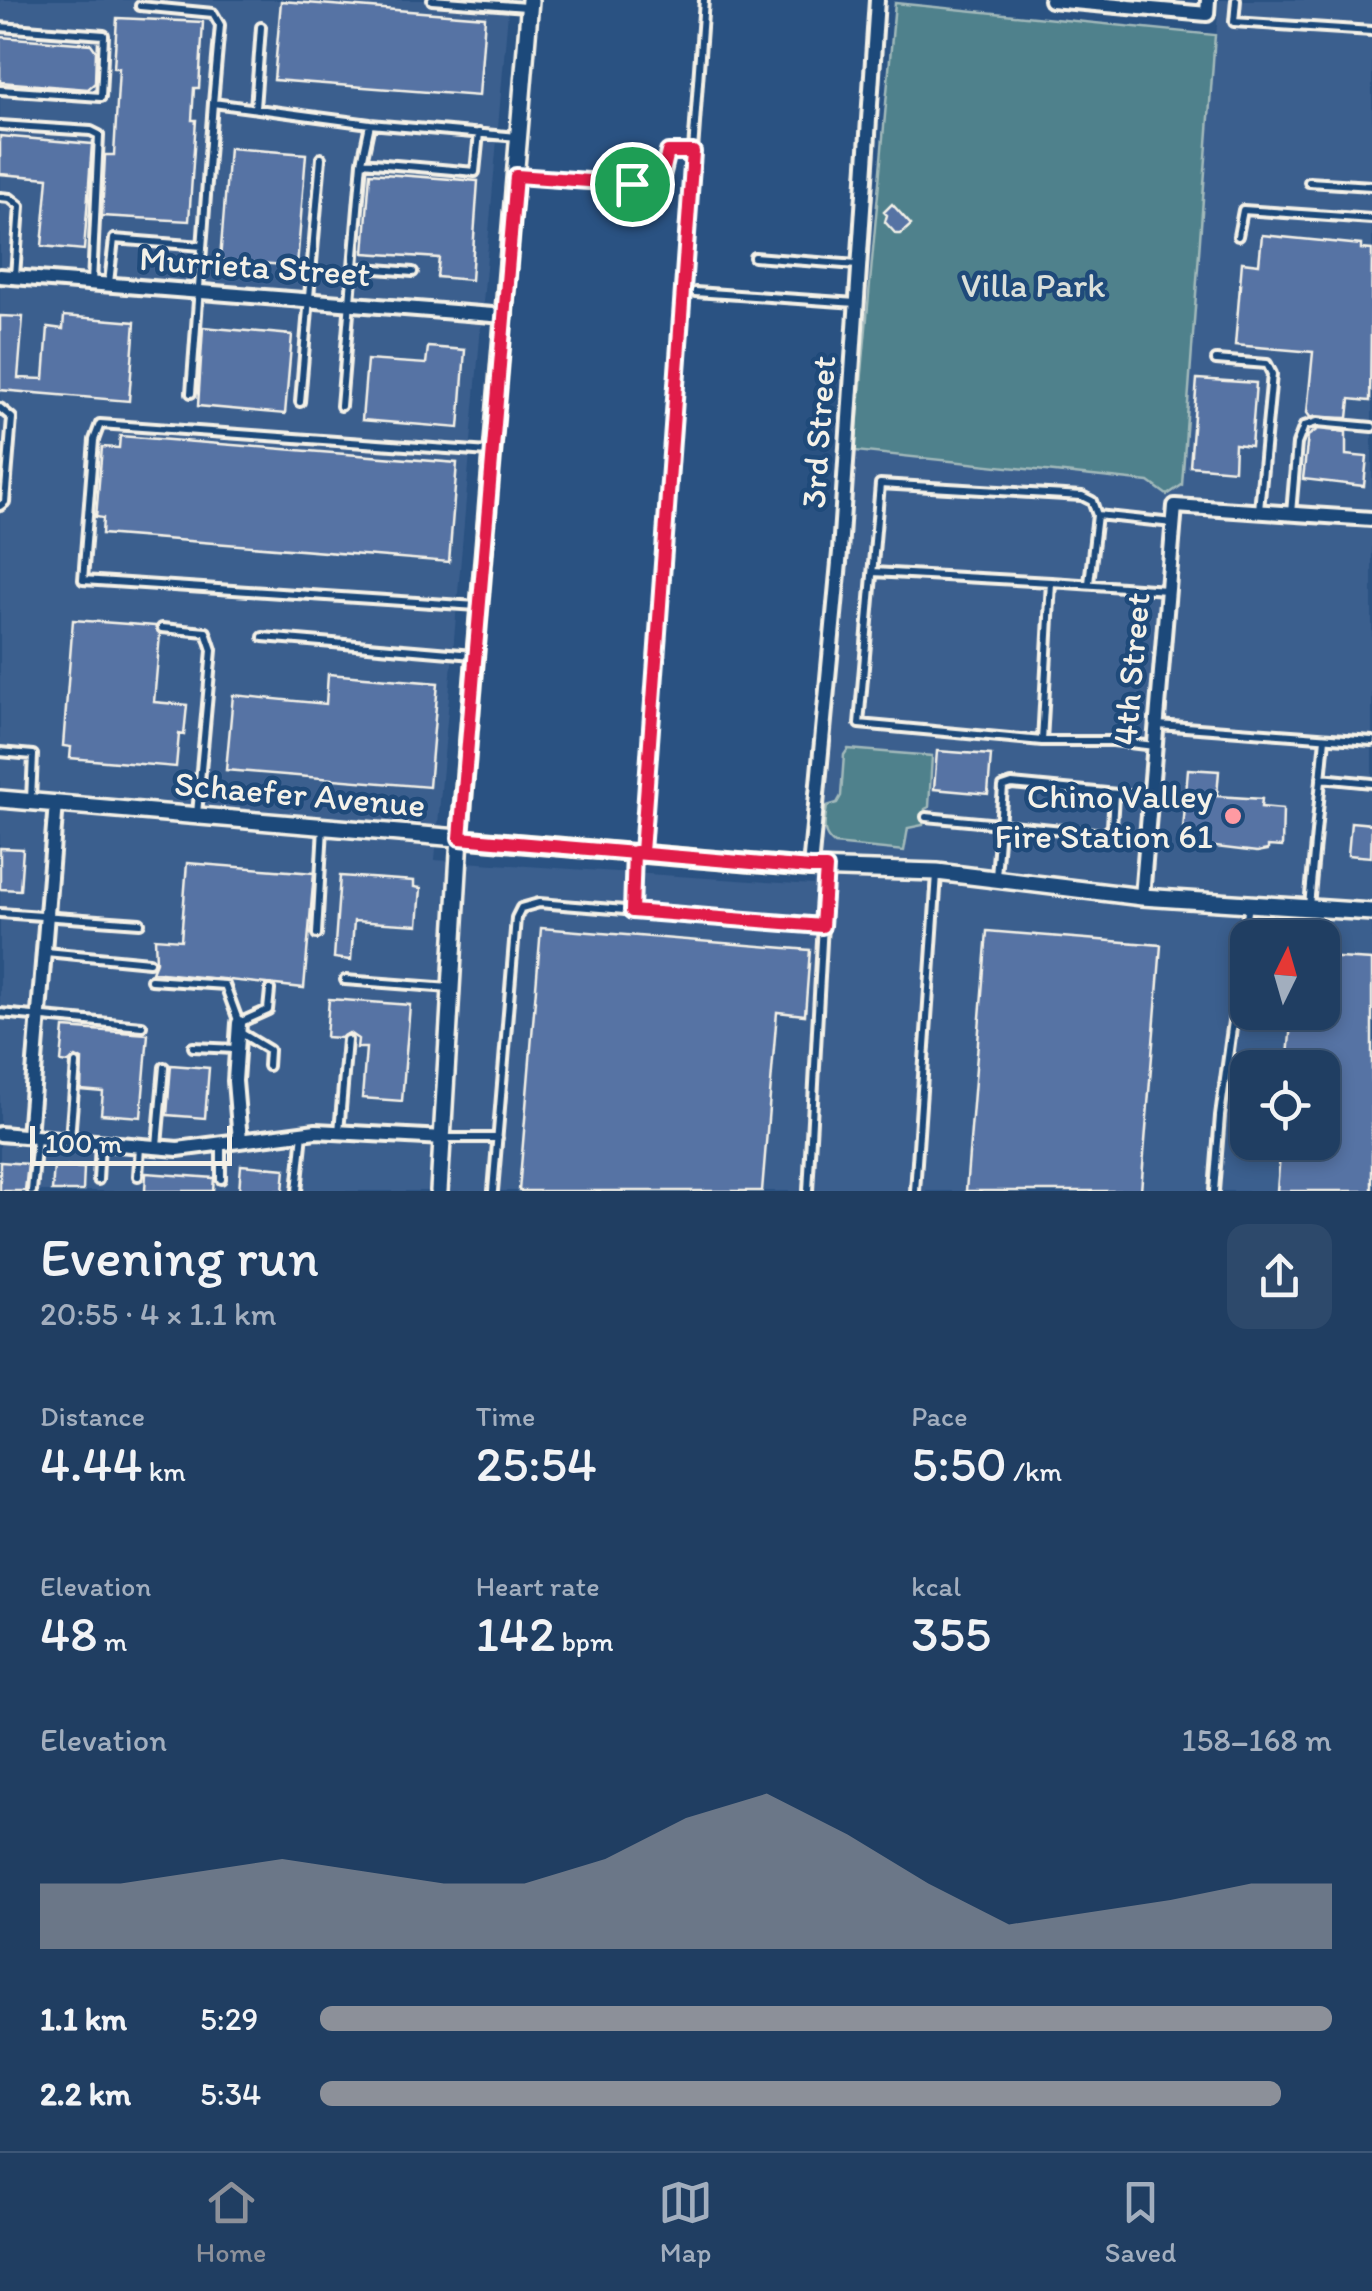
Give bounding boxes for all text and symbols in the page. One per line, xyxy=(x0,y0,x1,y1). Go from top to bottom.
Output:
pin xyxy=(590,142,675,227)
icon: arrive xyxy=(605,157,660,212)
street label: Murrieta Street xyxy=(138,237,372,295)
park label: Villa Park xyxy=(961,264,1105,306)
street label: 3rd Street xyxy=(792,354,844,510)
street label: 4th Street xyxy=(1103,591,1159,747)
street label: Schaefer Avenue xyxy=(173,762,427,826)
place label: Chino Valley Fire Station 61 xyxy=(994,775,1213,857)
marker: Chino Valley Fire Station 61 xyxy=(1222,805,1244,827)
north arrow xyxy=(1230,920,1340,1030)
map controls xyxy=(1230,920,1340,1160)
button: locate xyxy=(1230,1050,1340,1160)
scale bar xyxy=(30,1121,232,1166)
text: 100 m xyxy=(45,1126,122,1160)
text: Evening run xyxy=(40,1224,319,1290)
button: share xyxy=(1227,1224,1332,1329)
text: 20:55 · 4 × 1.1 km xyxy=(40,1295,276,1333)
text: Distance xyxy=(40,1399,145,1433)
text: Time xyxy=(476,1399,535,1433)
text: Pace xyxy=(911,1399,967,1433)
text: 4.44 xyxy=(40,1433,142,1494)
text: 25:54 xyxy=(476,1433,597,1494)
text: 5:50 xyxy=(911,1433,1007,1494)
text: km xyxy=(142,1454,186,1488)
text: /km xyxy=(1007,1454,1062,1488)
text: Elevation xyxy=(40,1569,151,1603)
text: Heart rate xyxy=(476,1569,600,1603)
text: kcal xyxy=(911,1569,961,1603)
text: 48 xyxy=(40,1603,97,1664)
text: 142 xyxy=(476,1603,555,1664)
text: 355 xyxy=(911,1603,991,1664)
text: m xyxy=(97,1624,127,1658)
text: bpm xyxy=(555,1624,613,1658)
text: Elevation xyxy=(40,1721,167,1759)
text: 158–168 m xyxy=(1182,1721,1332,1759)
text: 1.1 km xyxy=(40,2000,127,2038)
text: 5:29 xyxy=(200,2000,258,2038)
text: 2.2 km xyxy=(40,2075,131,2113)
text: 5:34 xyxy=(200,2075,261,2113)
tab: Home xyxy=(196,2175,266,2269)
tab: Map xyxy=(658,2175,713,2269)
tab: Saved xyxy=(1105,2175,1176,2269)

